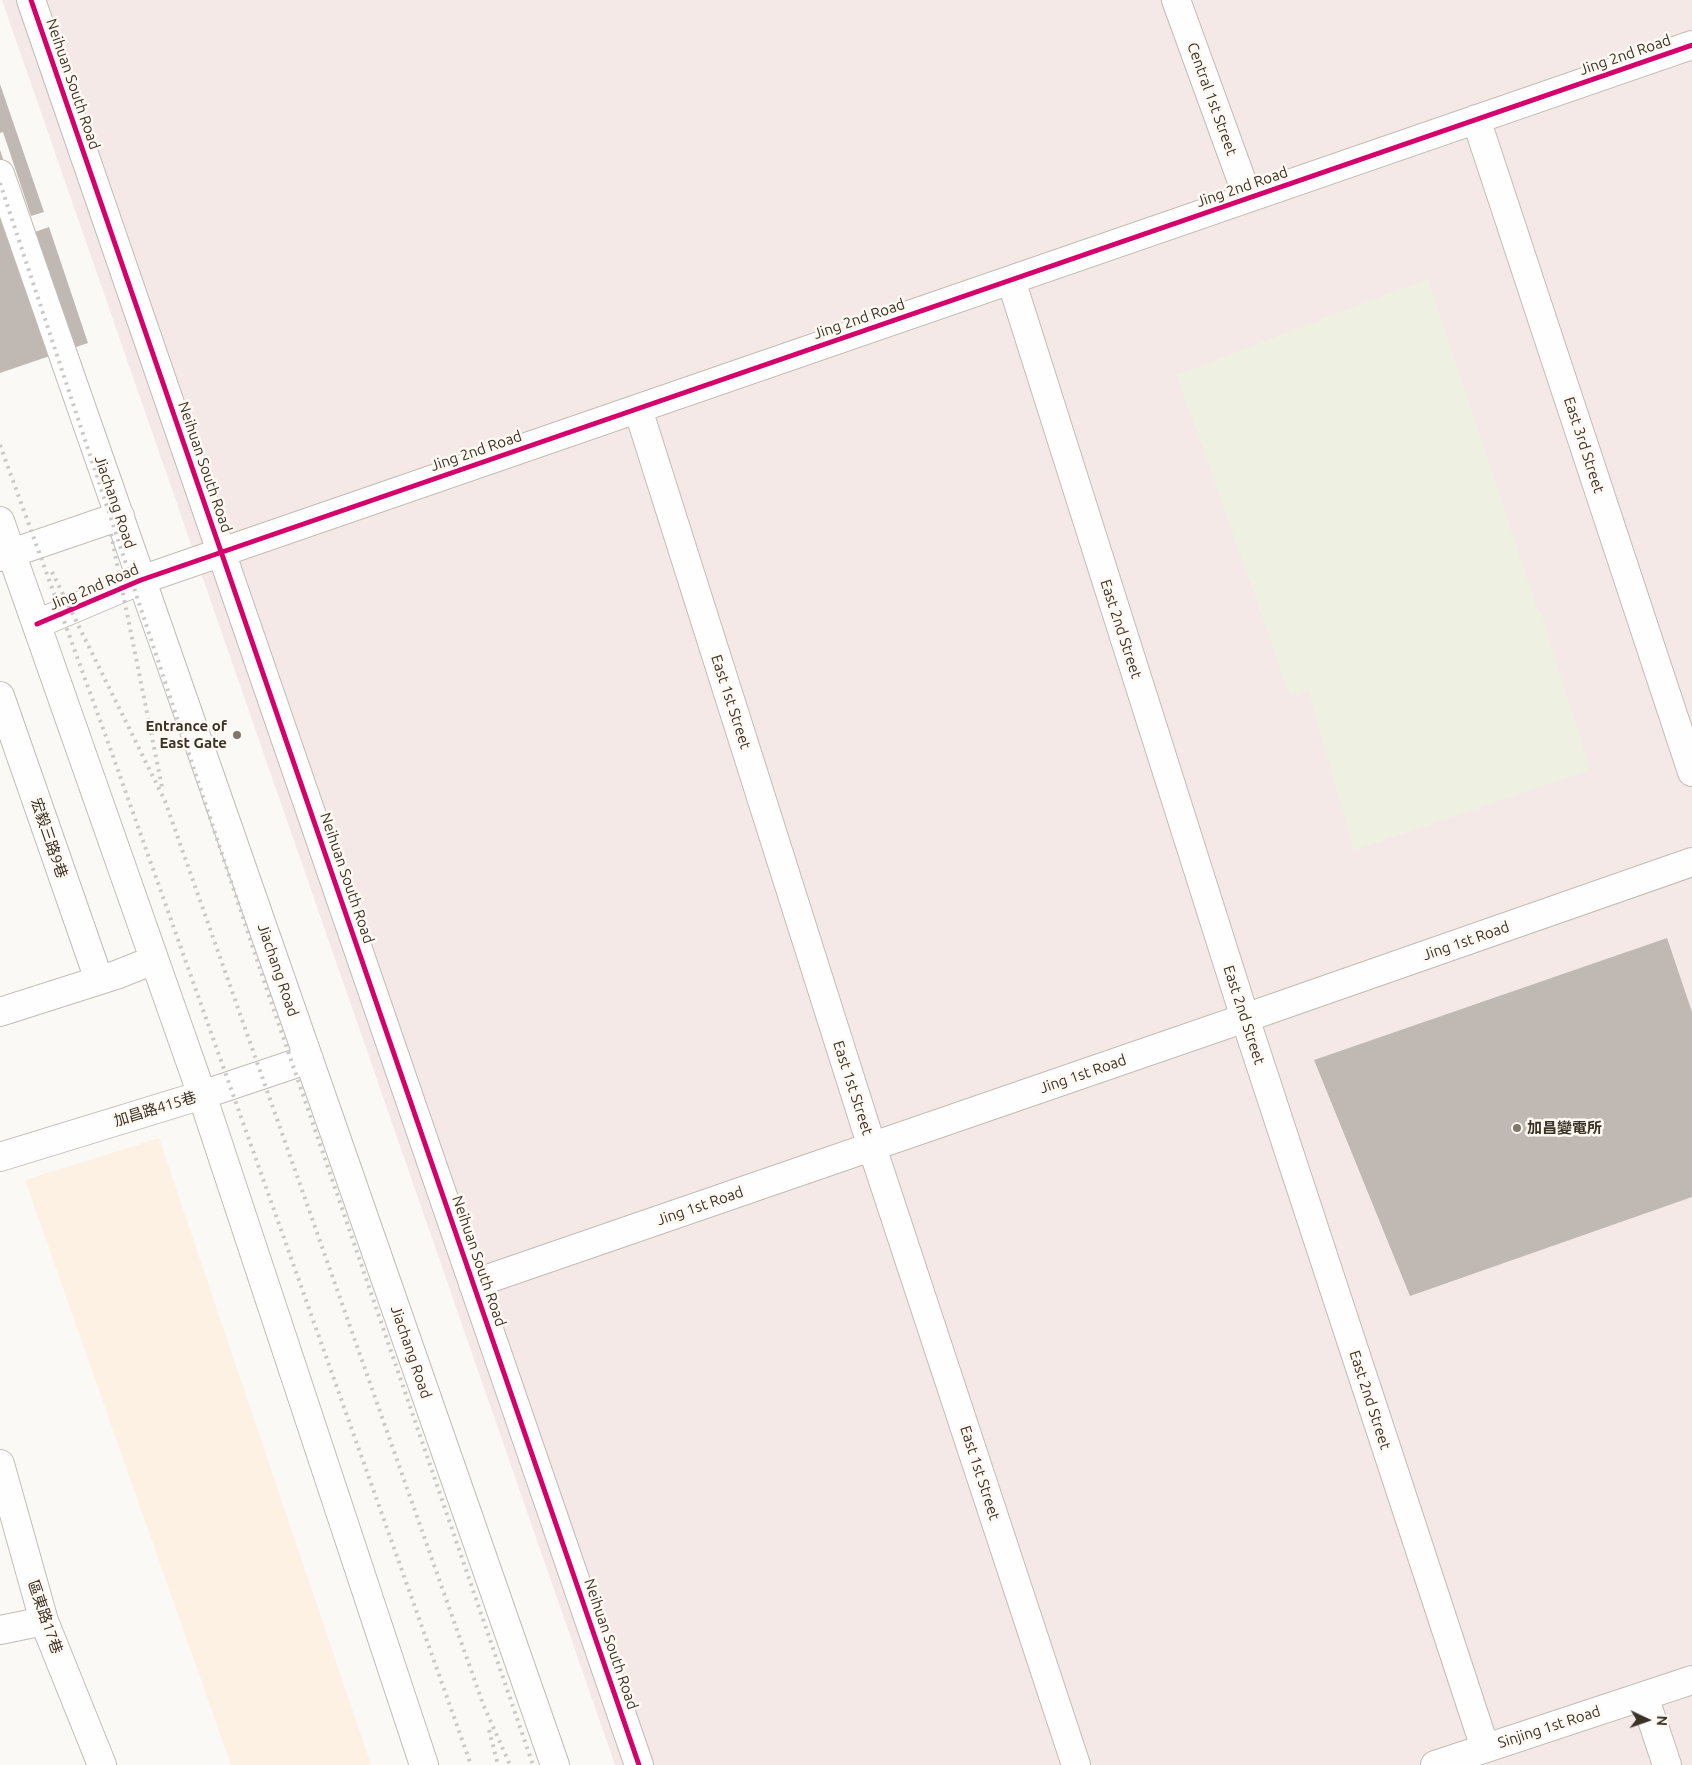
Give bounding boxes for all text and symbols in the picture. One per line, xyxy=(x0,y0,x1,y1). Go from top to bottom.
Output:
street label: Neihuan South Road xyxy=(42,16,104,152)
street label: Jing 2nd Road xyxy=(1577,31,1673,79)
street label: Central 1st Street xyxy=(1183,40,1241,158)
street label: Jing 2nd Road xyxy=(1194,163,1290,211)
street label: Jing 2nd Road xyxy=(811,295,907,343)
street label: East 3rd Street xyxy=(1560,395,1608,495)
street label: Neihuan South Road xyxy=(174,399,236,535)
street label: Jing 2nd Road xyxy=(428,427,524,475)
street label: Jiachang Road xyxy=(91,453,139,551)
street label: Jing 2nd Road xyxy=(47,560,141,614)
street label: East 2nd Street xyxy=(1097,577,1145,681)
street label: East 1st Street xyxy=(707,653,755,751)
place label: Entrance of East Gate xyxy=(145,717,227,752)
marker: Entrance of East Gate xyxy=(231,729,243,741)
street label: 宏毅三路9巷 xyxy=(27,796,71,880)
street label: Neihuan South Road xyxy=(316,810,378,946)
street label: Jing 1st Road xyxy=(1420,918,1512,964)
street label: Jiachang Road xyxy=(254,921,302,1019)
street label: East 2nd Street xyxy=(1220,963,1268,1067)
street label: East 1st Street xyxy=(829,1039,877,1137)
street label: Jing 1st Road xyxy=(1037,1051,1129,1097)
street label: 加昌路415巷 xyxy=(112,1088,198,1130)
place label: 加昌變電所 xyxy=(1527,1119,1602,1137)
marker: 加昌變電所 xyxy=(1511,1122,1523,1134)
street label: Jing 1st Road xyxy=(654,1183,746,1229)
street label: Neihuan South Road xyxy=(448,1193,510,1329)
street label: Jiachang Road xyxy=(387,1303,435,1401)
street label: East 2nd Street xyxy=(1346,1348,1394,1452)
street label: East 1st Street xyxy=(956,1424,1004,1522)
street label: Neihuan South Road xyxy=(580,1576,642,1712)
street label: 區東路17巷 xyxy=(24,1578,66,1656)
north arrow xyxy=(1622,1695,1672,1745)
street label: Sinjing 1st Road xyxy=(1495,1702,1603,1752)
text: N xyxy=(1654,1715,1670,1726)

